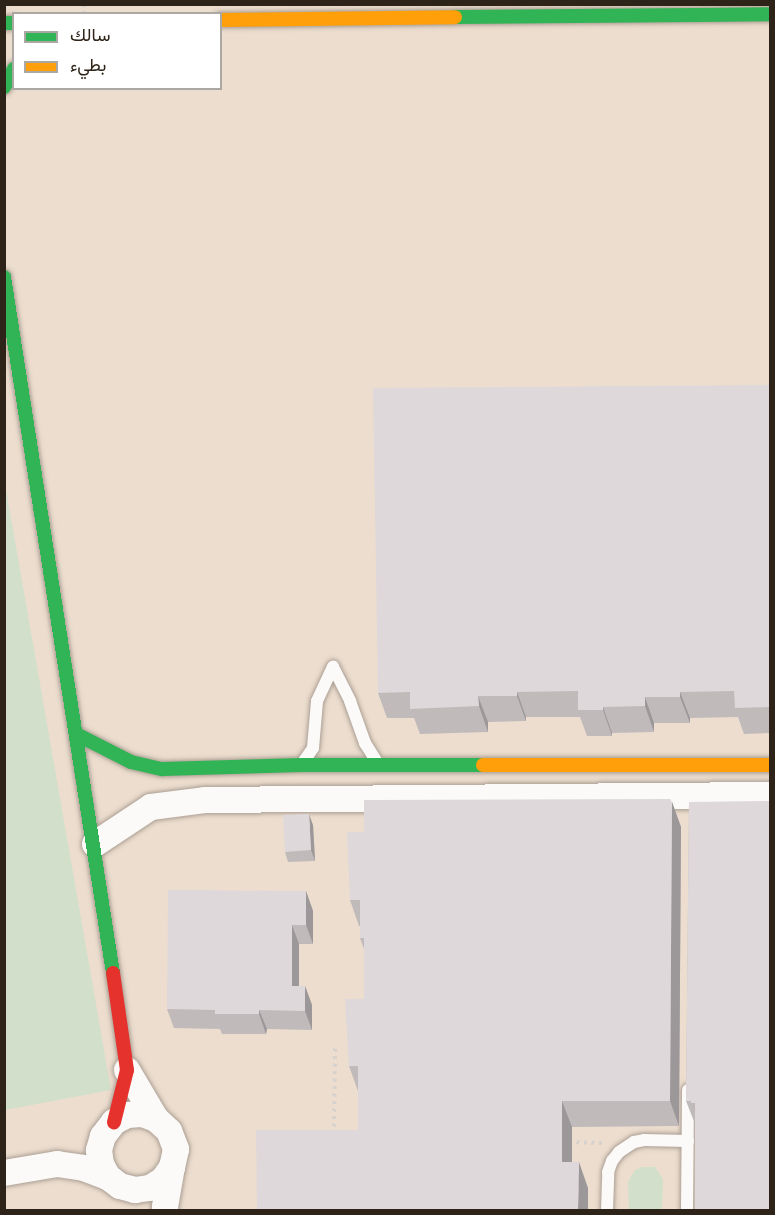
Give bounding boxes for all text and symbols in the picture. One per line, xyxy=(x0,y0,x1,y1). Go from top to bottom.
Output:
legend xyxy=(12,12,222,90)
text: سالك xyxy=(70,25,110,46)
text: بطيء xyxy=(70,55,106,76)

